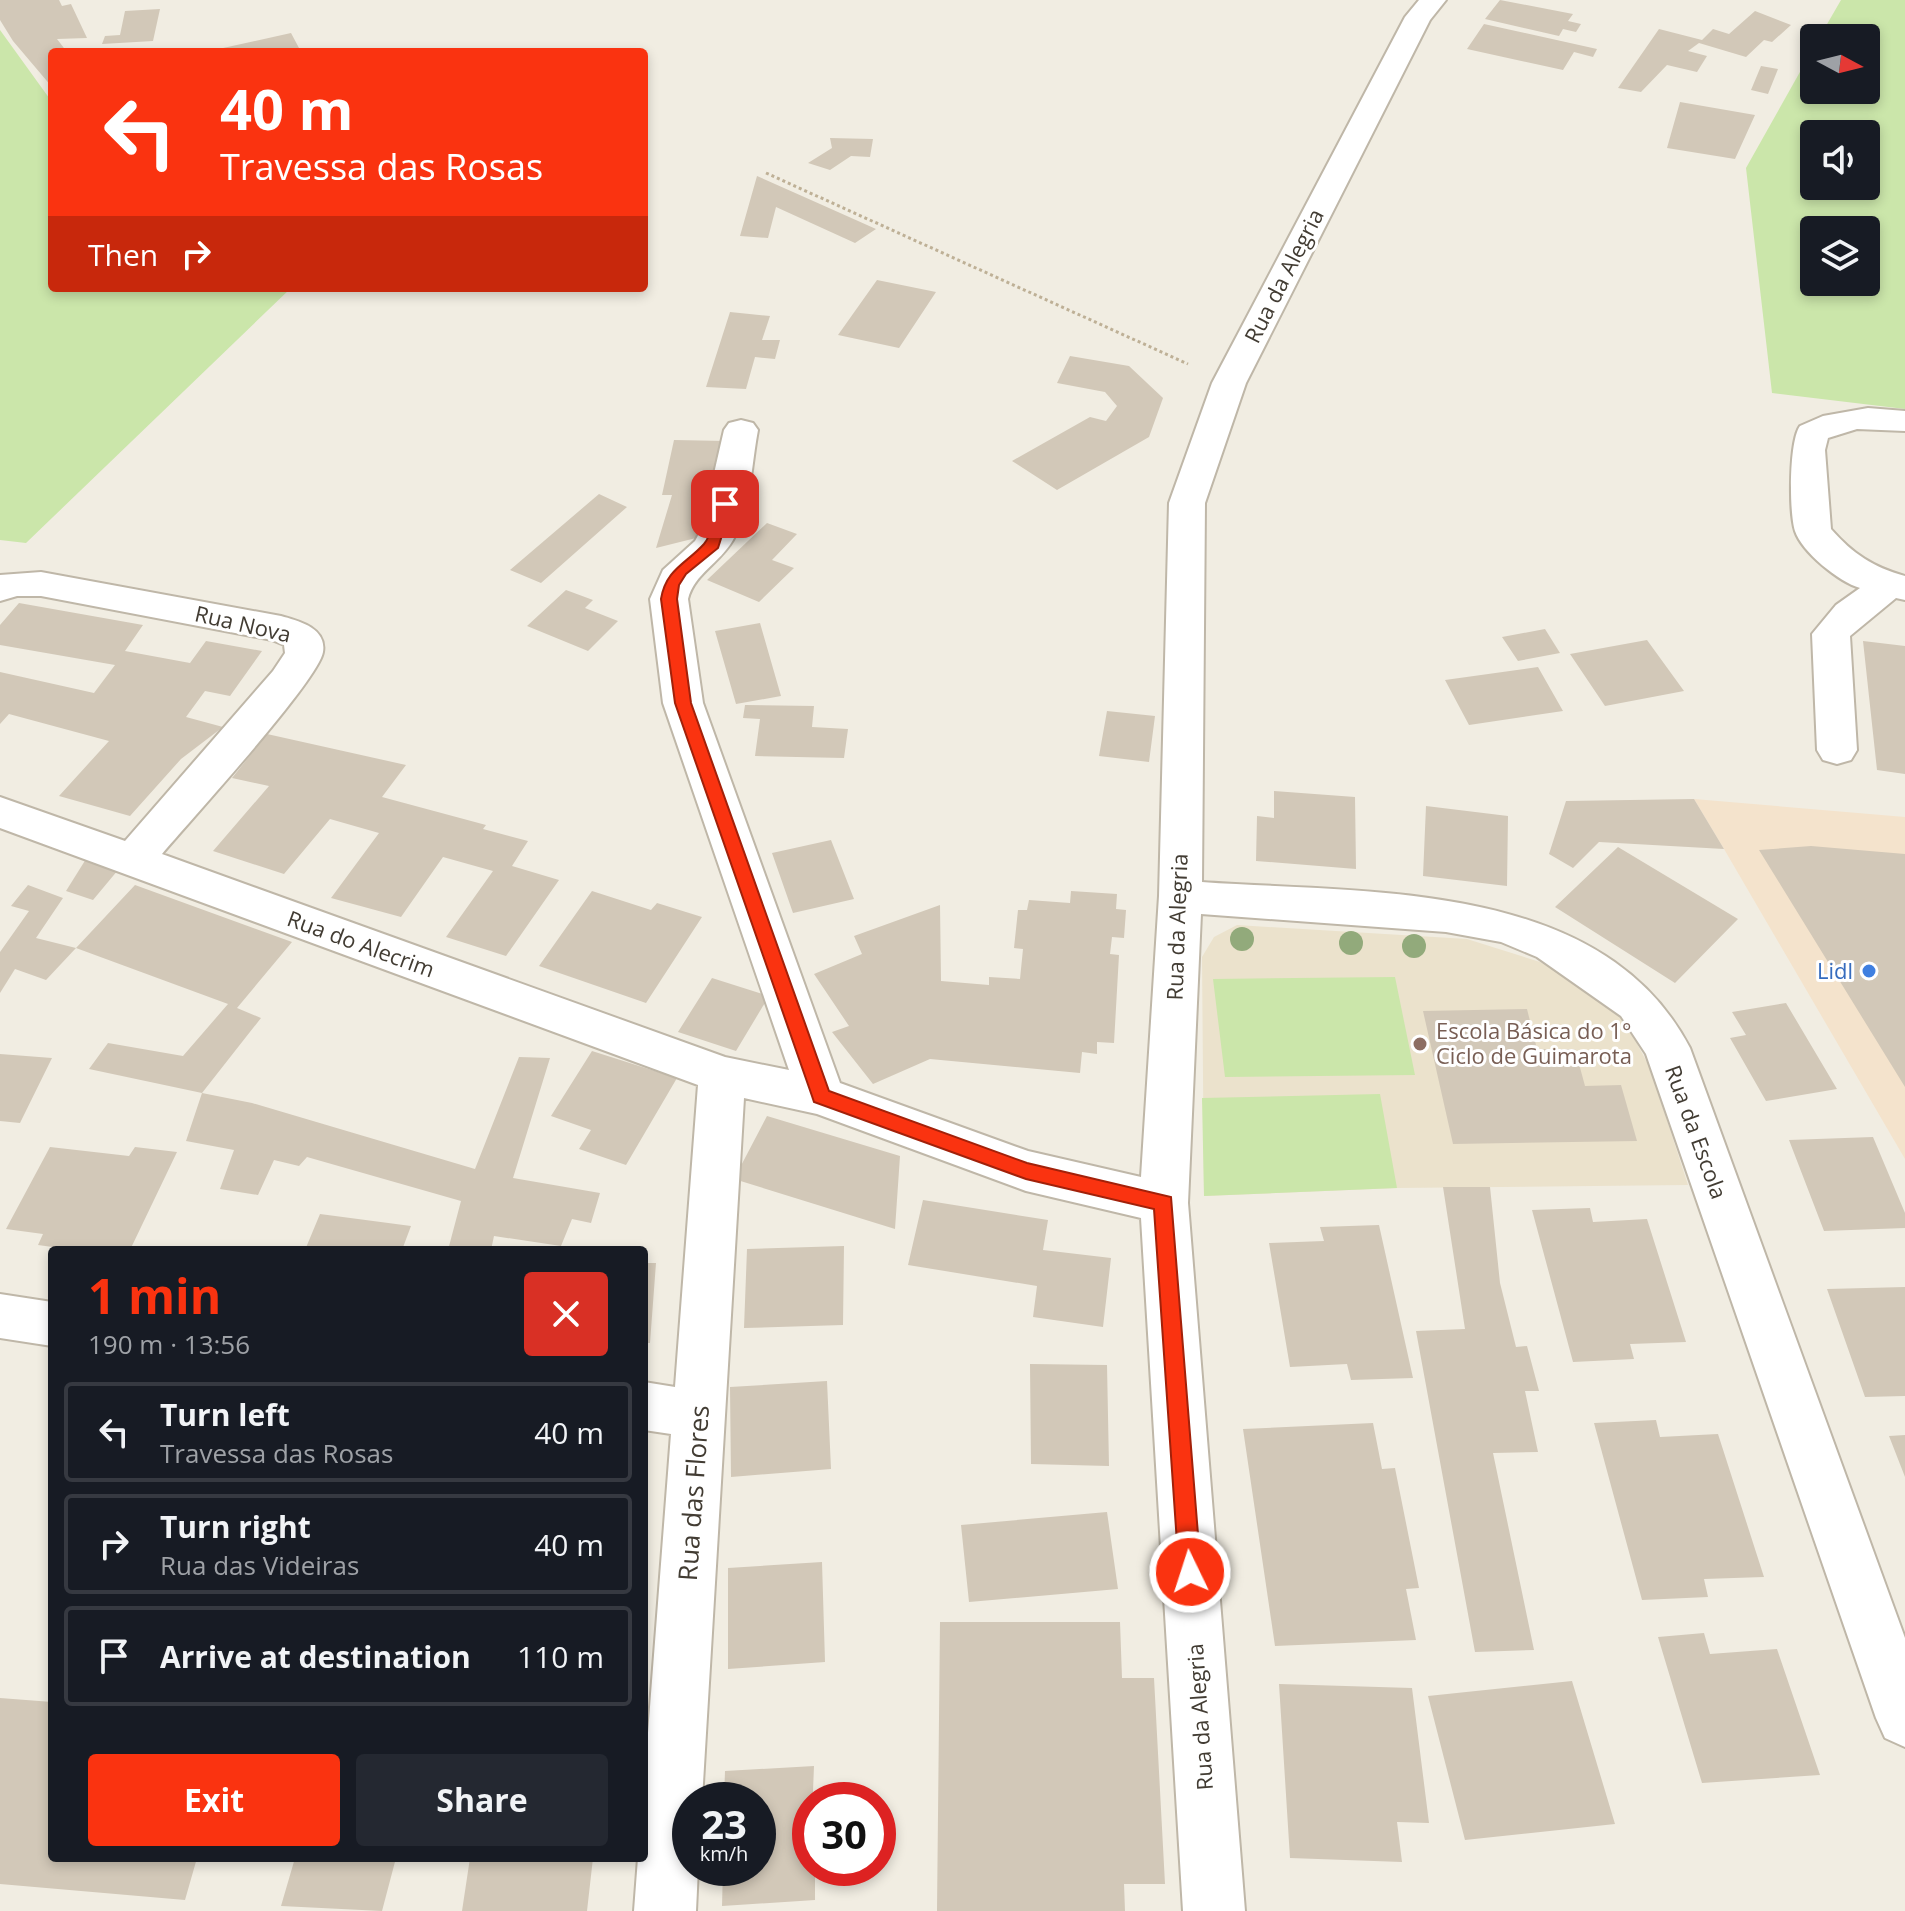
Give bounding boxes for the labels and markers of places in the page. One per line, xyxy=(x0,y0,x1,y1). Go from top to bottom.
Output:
pin xyxy=(691,470,759,538)
place label: Lidl xyxy=(1817,955,1853,985)
marker: Lidl xyxy=(1860,962,1878,980)
place label: Escola Básica do 1° Ciclo de Guimarota xyxy=(1436,1015,1632,1070)
marker: Escola Básica do 1° Ciclo de Guimarota xyxy=(1411,1035,1429,1053)

